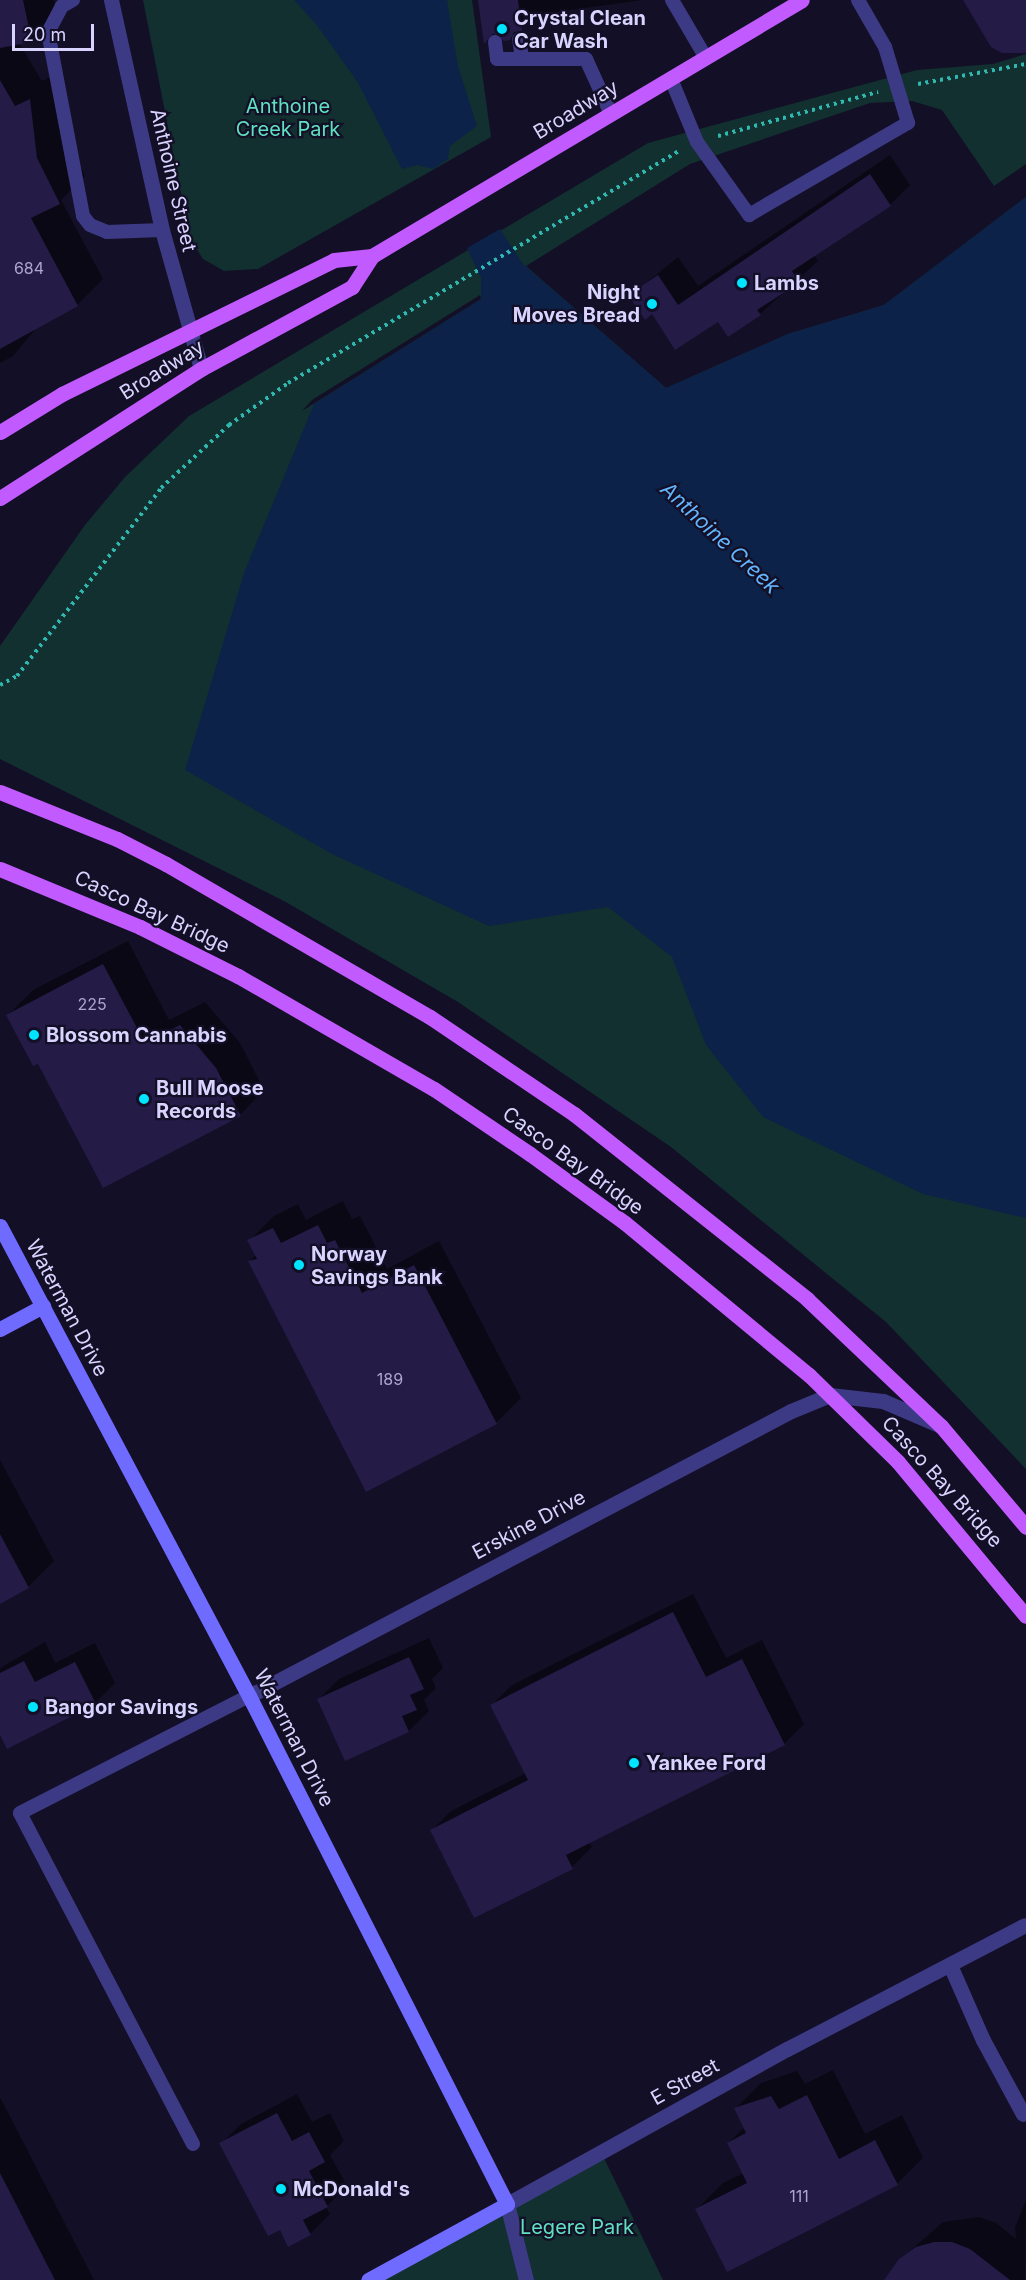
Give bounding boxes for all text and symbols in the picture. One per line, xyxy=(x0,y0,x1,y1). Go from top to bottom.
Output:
place label: Crystal Clean Car Wash xyxy=(514,6,646,53)
scale bar xyxy=(15,12,98,50)
marker: Crystal Clean Car Wash xyxy=(495,22,509,36)
text: 20 m xyxy=(23,24,66,45)
street label: Broadway xyxy=(529,75,623,145)
park label: Anthoine Creek Park xyxy=(236,95,340,142)
street label: Anthoine Street xyxy=(145,106,201,254)
house number: 684 xyxy=(14,258,44,278)
place label: Lambs xyxy=(754,271,819,295)
marker: Lambs xyxy=(735,276,749,290)
place label: Night Moves Bread xyxy=(513,280,640,327)
marker: Night Moves Bread xyxy=(645,297,659,311)
street label: Broadway xyxy=(116,335,208,405)
water label: Anthoine Creek xyxy=(655,477,785,599)
street label: Casco Bay Bridge xyxy=(71,866,233,958)
house number: 225 xyxy=(77,994,107,1014)
place label: Blossom Cannabis xyxy=(46,1023,227,1047)
marker: Blossom Cannabis xyxy=(27,1028,41,1042)
place label: Bull Moose Records xyxy=(156,1076,264,1123)
marker: Bull Moose Records xyxy=(137,1092,151,1106)
street label: Casco Bay Bridge xyxy=(498,1102,648,1220)
street label: Waterman Drive xyxy=(21,1235,113,1381)
place label: Norway Savings Bank xyxy=(311,1242,443,1289)
marker: Norway Savings Bank xyxy=(292,1258,306,1272)
house number: 189 xyxy=(377,1369,403,1389)
street label: Casco Bay Bridge xyxy=(877,1411,1007,1553)
street label: Erskine Drive xyxy=(468,1485,590,1565)
street label: Waterman Drive xyxy=(249,1665,339,1811)
place label: Bangor Savings xyxy=(45,1695,198,1719)
marker: Bangor Savings xyxy=(26,1700,40,1714)
place label: Yankee Ford xyxy=(646,1751,766,1775)
marker: Yankee Ford xyxy=(627,1756,641,1770)
street label: E Street xyxy=(647,2054,723,2110)
place label: McDonald's xyxy=(293,2177,410,2201)
marker: McDonald's xyxy=(274,2182,288,2196)
house number: 111 xyxy=(789,2186,809,2206)
park label: Legere Park xyxy=(520,2215,634,2239)

